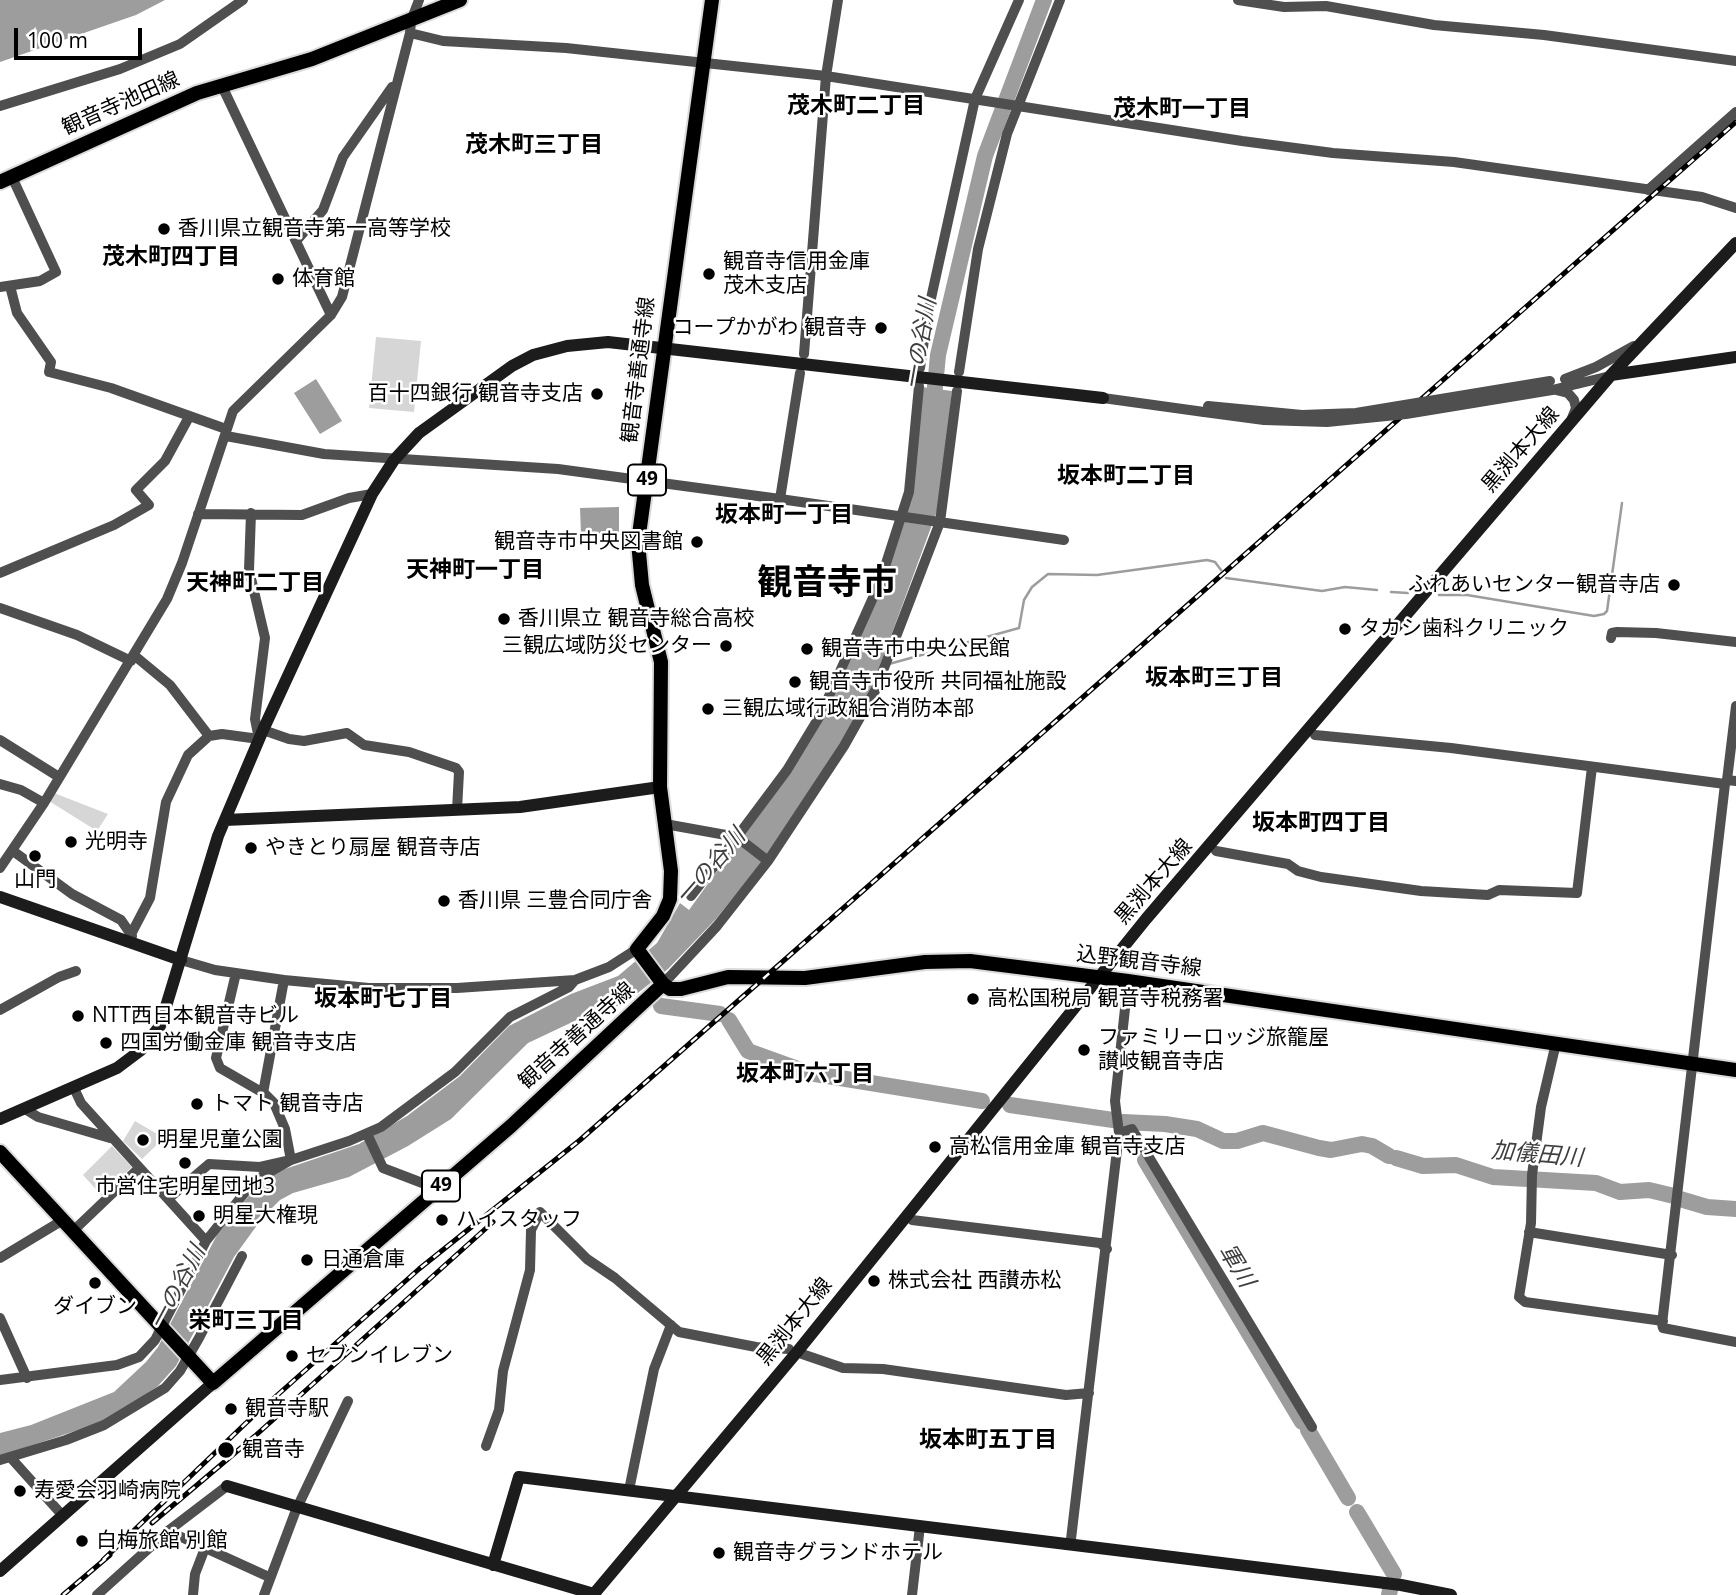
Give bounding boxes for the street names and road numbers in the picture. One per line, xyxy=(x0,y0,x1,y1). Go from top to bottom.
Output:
street label: 観音寺池田線 xyxy=(58,67,184,141)
street label: 観音寺善通寺線 xyxy=(618,296,660,444)
street label: 黒渕本大線 xyxy=(1477,402,1565,498)
road number: 49 xyxy=(628,464,666,495)
street label: 黒渕本大線 xyxy=(1110,834,1198,930)
street label: 込野観音寺線 xyxy=(1075,942,1203,982)
street label: 観音寺善通寺線 xyxy=(514,977,640,1095)
road number: 49 xyxy=(422,1170,460,1202)
street label: 黒渕本大線 xyxy=(752,1273,838,1371)

